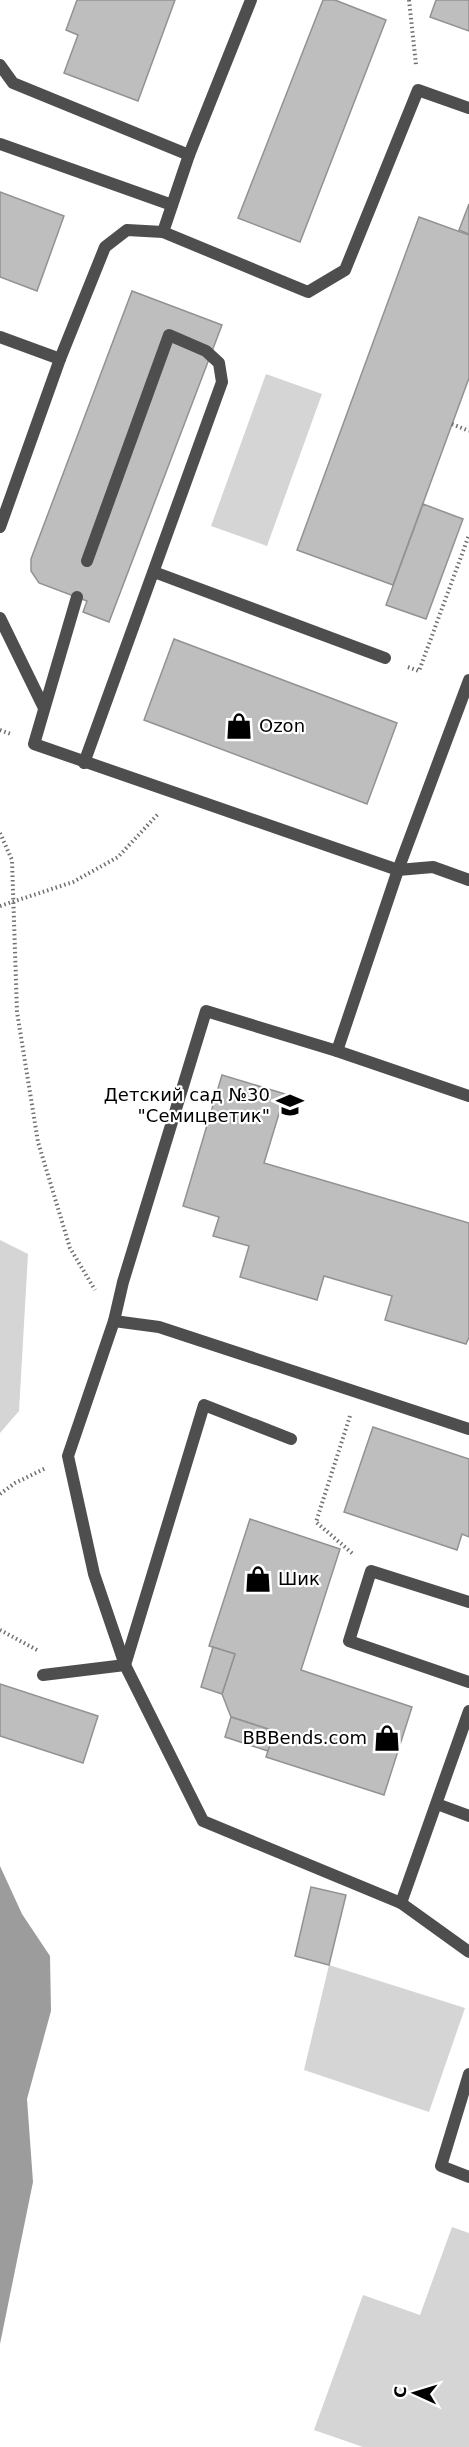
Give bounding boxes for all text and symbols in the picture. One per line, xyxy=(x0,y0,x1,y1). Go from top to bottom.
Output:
shop icon: Ozon xyxy=(224,711,254,741)
place label: Ozon xyxy=(259,715,305,736)
place label: Детский сад №30 "Семицветик" xyxy=(104,1084,270,1126)
school or university icon: Детский сад №30 "Семицветик" xyxy=(275,1090,305,1120)
shop icon: Шик xyxy=(243,1564,273,1594)
place label: Шик xyxy=(278,1568,320,1589)
shop icon: BBBends.com xyxy=(372,1723,402,1753)
place label: BBBends.com xyxy=(243,1727,367,1748)
north arrow xyxy=(385,2363,445,2423)
text: С xyxy=(391,2385,410,2399)

